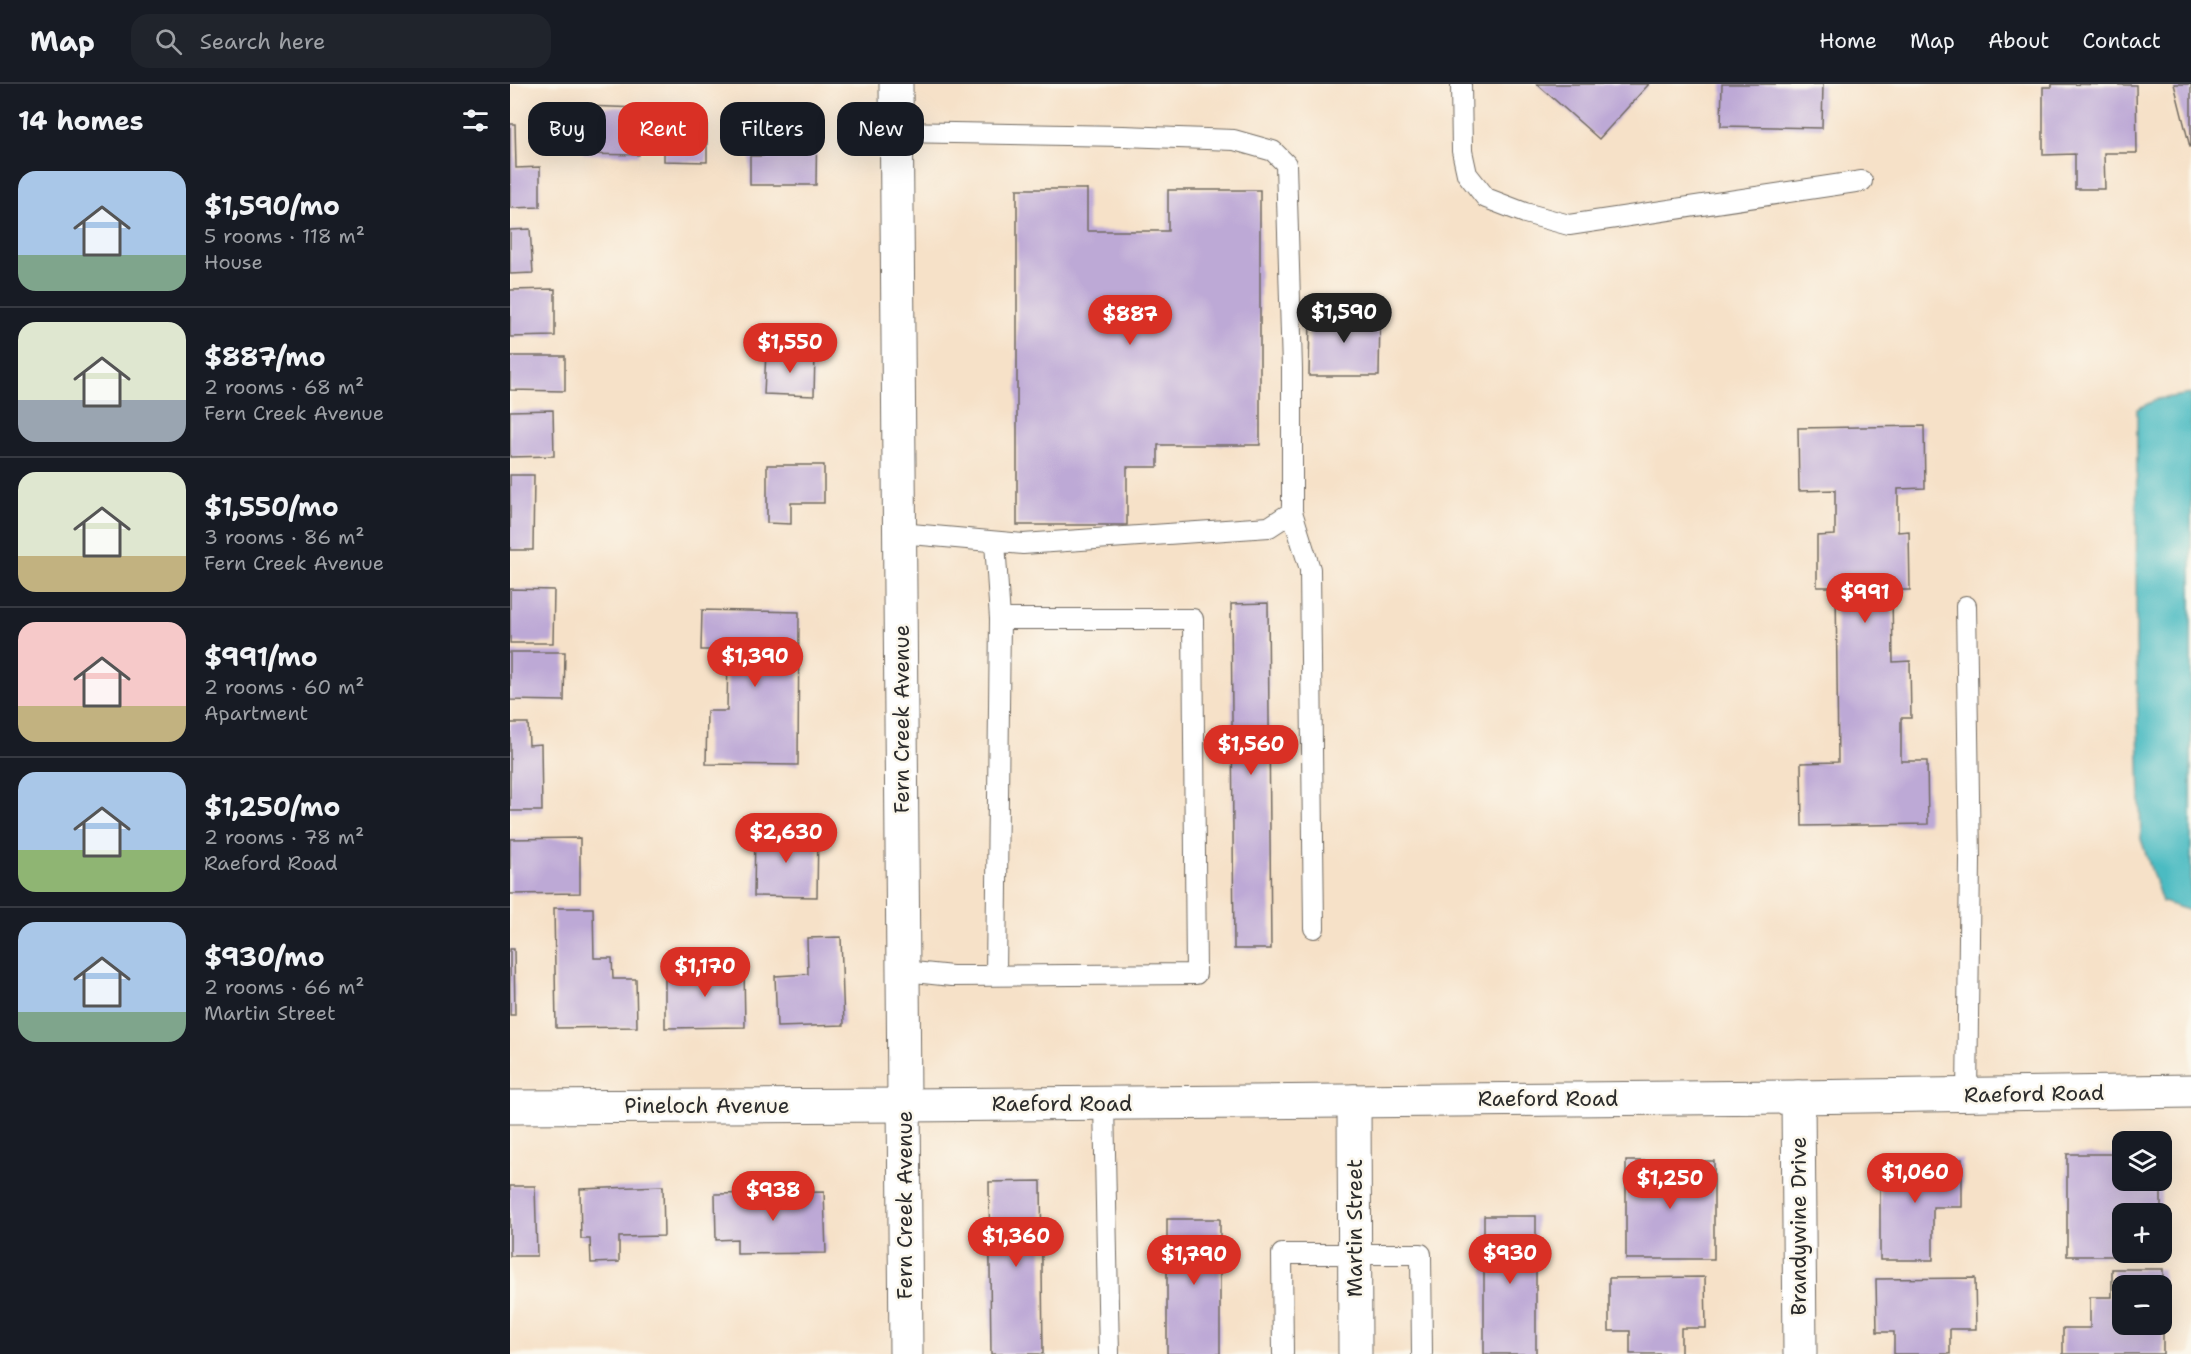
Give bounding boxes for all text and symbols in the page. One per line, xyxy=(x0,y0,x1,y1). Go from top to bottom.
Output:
search box xyxy=(131,14,551,68)
text: Map xyxy=(30,22,95,60)
icon: search xyxy=(152,25,185,58)
text: Search here xyxy=(200,27,325,56)
text: Home xyxy=(1819,27,1877,55)
text: Map xyxy=(1910,27,1955,55)
text: About xyxy=(1988,27,2049,55)
text: Contact xyxy=(2082,27,2161,55)
chip: Buy xyxy=(528,102,606,156)
chip: Rent xyxy=(618,102,708,156)
chip: Filters xyxy=(720,102,825,156)
chip: New xyxy=(837,102,924,156)
text: 14 homes xyxy=(18,103,144,138)
icon: filters xyxy=(459,104,492,137)
text: $1,590/mo xyxy=(204,188,340,223)
icon: home xyxy=(66,195,138,267)
text: 5 rooms · 118 m² xyxy=(204,223,365,249)
text: House xyxy=(204,249,263,275)
pin: $1,590 xyxy=(1295,293,1393,344)
pin: $887 xyxy=(1094,295,1166,346)
text: $1,590 xyxy=(1311,299,1377,325)
text: $887 xyxy=(1102,301,1158,327)
pin: $1,550 xyxy=(741,323,839,374)
text: $1,550 xyxy=(757,329,823,355)
text: $887/mo xyxy=(204,339,326,374)
icon: home xyxy=(66,346,138,418)
text: 2 rooms · 68 m² xyxy=(204,374,364,400)
text: Fern Creek Avenue xyxy=(204,400,384,426)
text: $1,550/mo xyxy=(204,489,339,524)
icon: home xyxy=(66,496,138,568)
text: 3 rooms · 86 m² xyxy=(204,524,364,550)
text: Fern Creek Avenue xyxy=(204,550,384,576)
pin: $991 xyxy=(1829,573,1901,624)
text: $991 xyxy=(1840,579,1890,605)
street label: Fern Creek Avenue xyxy=(888,625,916,814)
pin: $1,390 xyxy=(706,637,804,688)
text: $991/mo xyxy=(204,639,318,674)
text: $1,390 xyxy=(721,643,789,669)
icon: home xyxy=(66,646,138,718)
text: 2 rooms · 60 m² xyxy=(204,674,364,700)
text: Apartment xyxy=(204,700,308,726)
pin: $1,560 xyxy=(1202,725,1300,776)
text: $1,560 xyxy=(1217,731,1285,757)
text: $1,250/mo xyxy=(204,789,340,824)
icon: home xyxy=(66,796,138,868)
pin: $2,630 xyxy=(737,813,835,864)
text: $2,630 xyxy=(749,819,823,845)
text: 2 rooms · 78 m² xyxy=(204,824,364,850)
text: Raeford Road xyxy=(204,850,338,876)
text: $930/mo xyxy=(204,939,325,974)
icon: home xyxy=(66,946,138,1018)
pin: $1,170 xyxy=(656,947,754,998)
text: $1,170 xyxy=(674,953,736,979)
text: 2 rooms · 66 m² xyxy=(204,974,365,1000)
text: Martin Street xyxy=(204,1000,336,1026)
street label: Raeford Road xyxy=(1964,1079,2104,1109)
street label: Raeford Road xyxy=(1478,1085,1618,1113)
street label: Raeford Road xyxy=(992,1090,1132,1118)
street label: Pineloch Avenue xyxy=(624,1092,790,1120)
street label: Fern Creek Avenue xyxy=(891,1111,919,1300)
map controls xyxy=(2112,1131,2172,1335)
button: layers xyxy=(2112,1131,2172,1191)
street label: Brandywine Drive xyxy=(1785,1137,1813,1315)
pin: $1,060 xyxy=(1866,1153,1964,1204)
street label: Martin Street xyxy=(1341,1159,1369,1297)
pin: $1,250 xyxy=(1621,1159,1719,1210)
text: $1,060 xyxy=(1881,1159,1949,1185)
text: $1,250 xyxy=(1637,1165,1703,1191)
pin: $938 xyxy=(737,1171,809,1222)
text: $938 xyxy=(746,1177,800,1203)
button: + xyxy=(2112,1203,2172,1263)
pin: $1,360 xyxy=(967,1217,1065,1268)
text: $1,360 xyxy=(982,1223,1050,1249)
pin: $930 xyxy=(1474,1234,1546,1285)
pin: $1,790 xyxy=(1145,1235,1243,1286)
text: $930 xyxy=(1483,1240,1537,1266)
text: $1,790 xyxy=(1161,1241,1227,1267)
button: − xyxy=(2112,1275,2172,1335)

